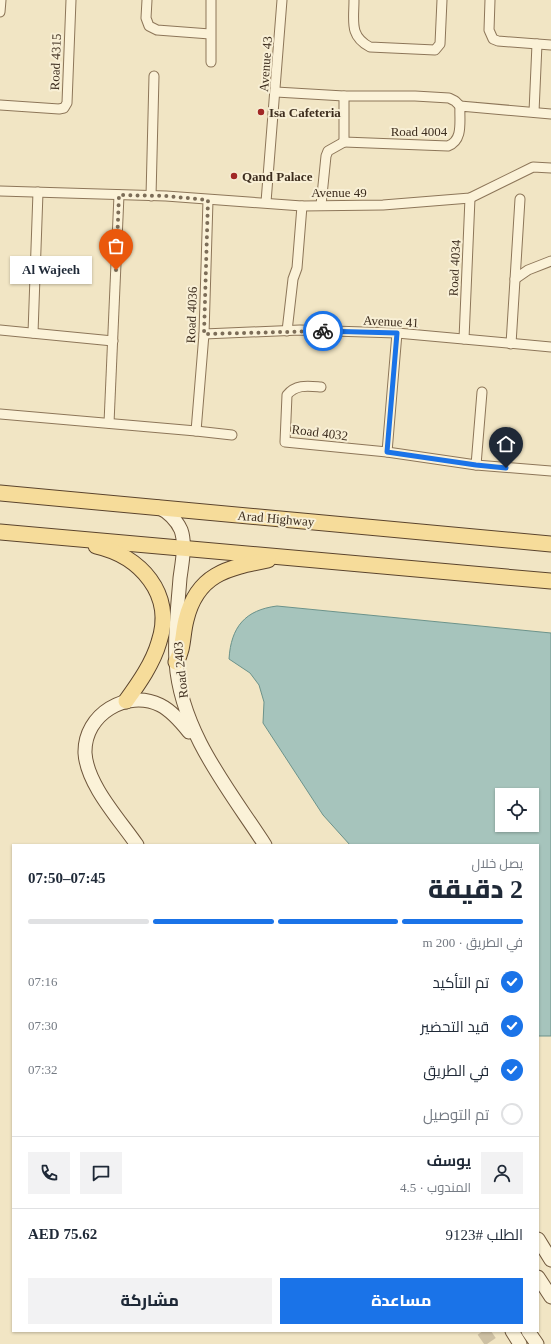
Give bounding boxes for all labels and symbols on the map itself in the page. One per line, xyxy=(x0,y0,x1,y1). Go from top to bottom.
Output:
street label: Road 4315 xyxy=(47,33,64,91)
street label: Avenue 43 xyxy=(256,36,275,92)
place label: Isa Cafeteria xyxy=(269,105,341,120)
marker: Isa Cafeteria xyxy=(256,107,266,117)
street label: Road 4004 xyxy=(391,124,448,139)
place label: Qand Palace xyxy=(242,169,313,184)
marker: Qand Palace xyxy=(229,171,239,181)
street label: Avenue 49 xyxy=(311,185,367,200)
pin xyxy=(99,229,133,270)
street label: Road 4034 xyxy=(446,239,463,297)
callout: Al Wajeeh xyxy=(10,256,92,284)
street label: Road 4036 xyxy=(183,286,200,344)
courier xyxy=(303,311,343,351)
street label: Avenue 41 xyxy=(363,313,419,330)
street label: Road 4032 xyxy=(291,422,349,443)
pin xyxy=(489,427,523,468)
street label: Arad Highway xyxy=(237,508,315,529)
street label: Road 2403 xyxy=(170,641,191,699)

